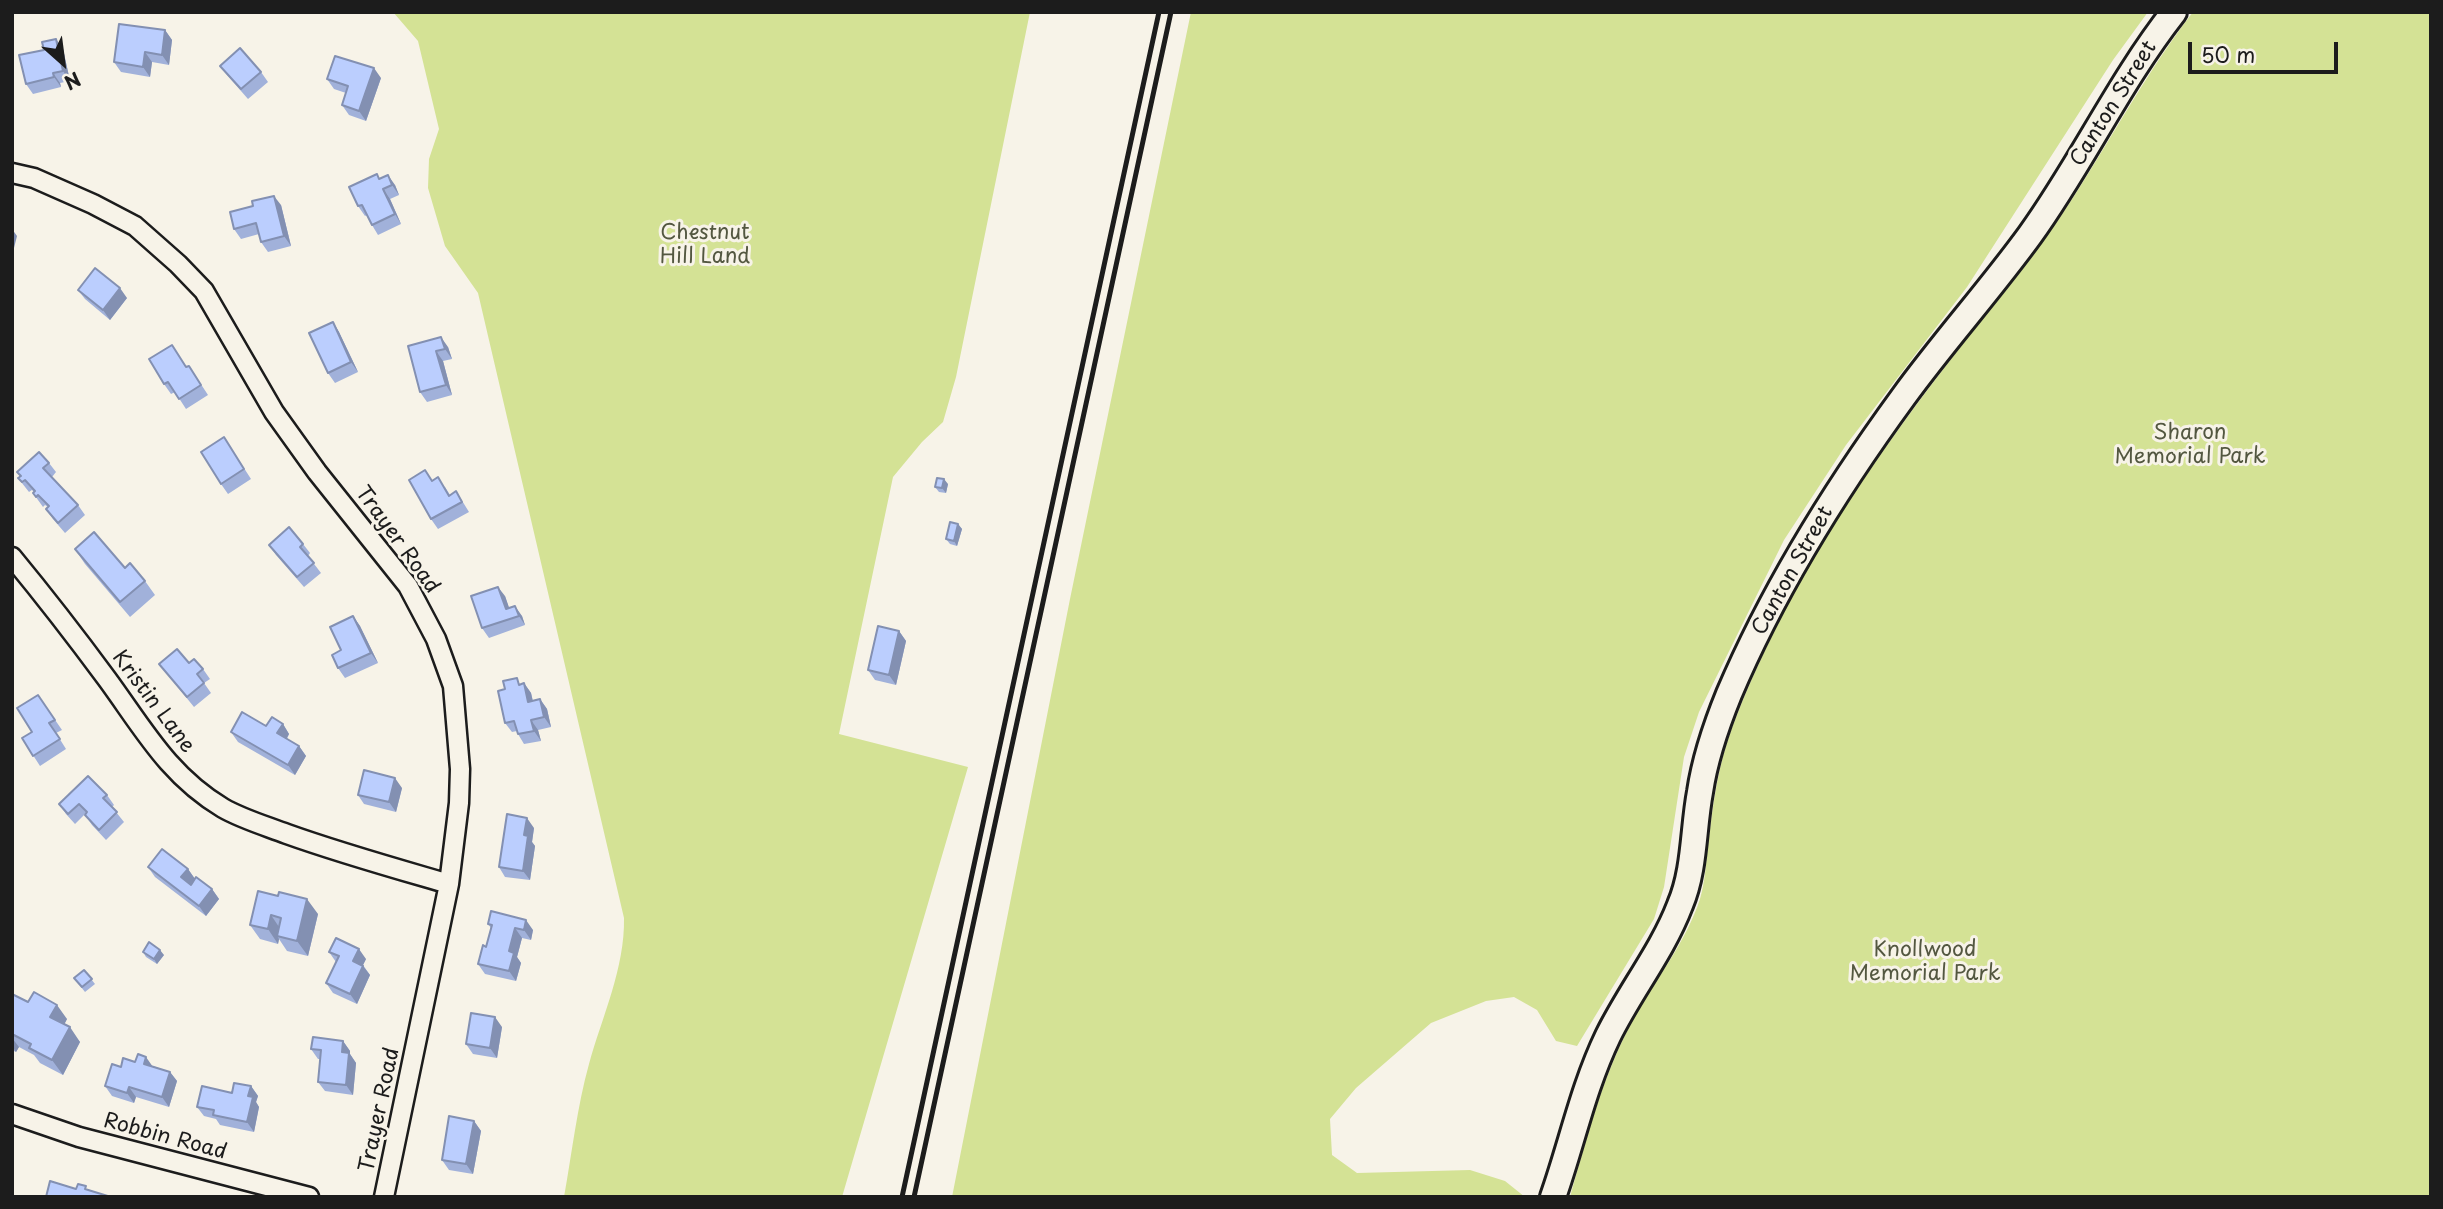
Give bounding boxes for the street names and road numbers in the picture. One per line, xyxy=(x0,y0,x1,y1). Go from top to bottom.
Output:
street label: Canton Street xyxy=(2065,37,2163,171)
street label: Trayer Road xyxy=(350,481,444,599)
street label: Canton Street xyxy=(1747,502,1839,640)
street label: Kristin Lane xyxy=(106,646,200,758)
street label: Trayer Road xyxy=(355,1045,405,1175)
street label: Robbin Road xyxy=(101,1108,229,1166)

